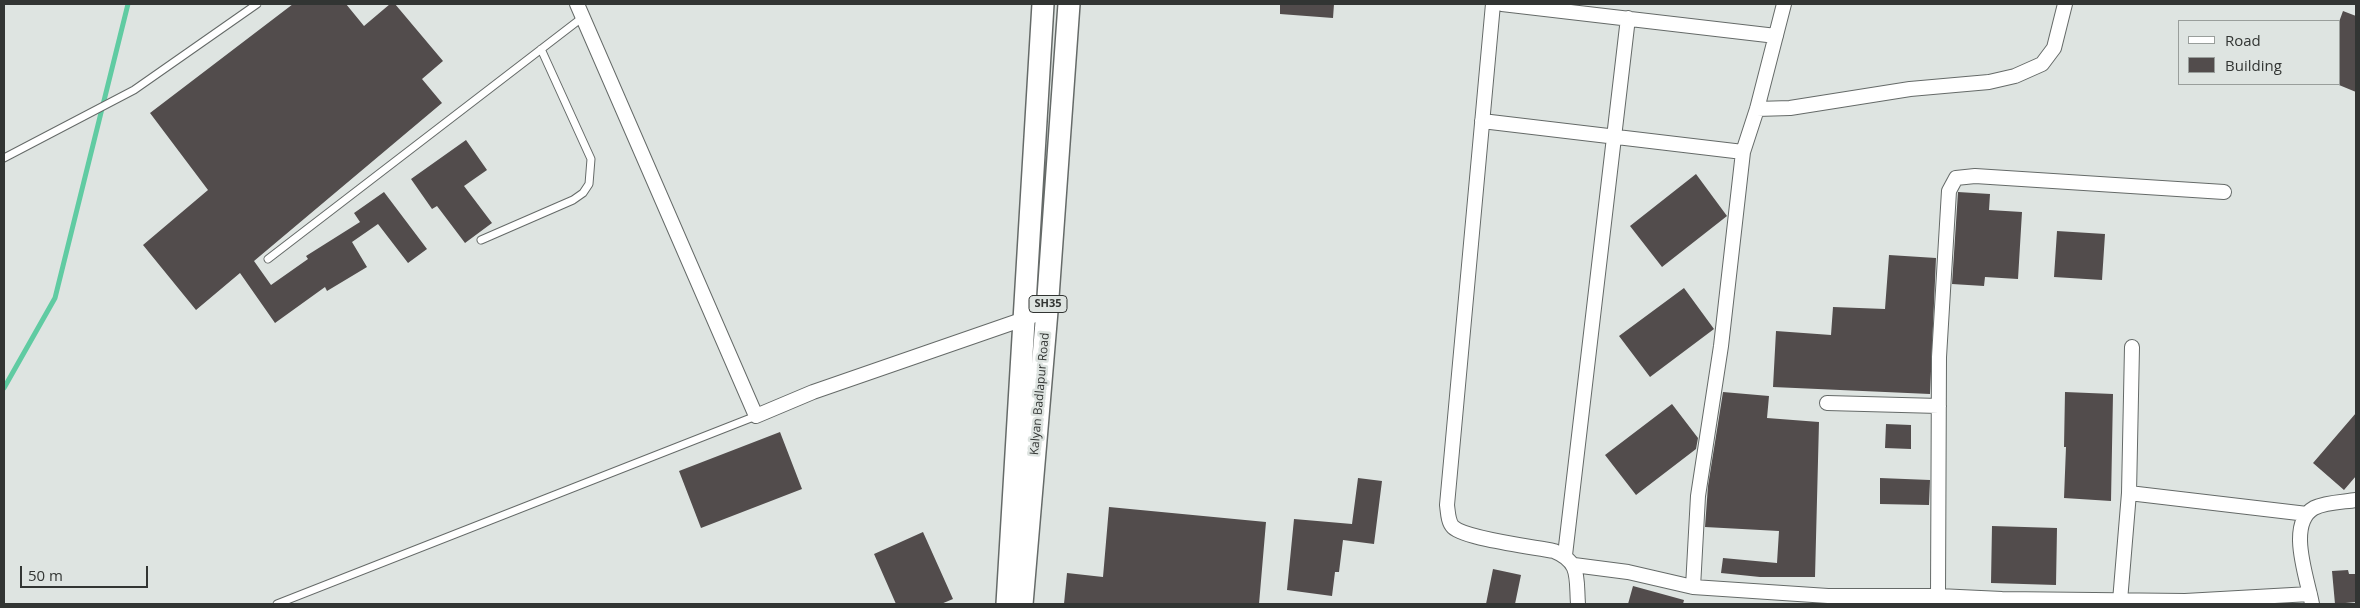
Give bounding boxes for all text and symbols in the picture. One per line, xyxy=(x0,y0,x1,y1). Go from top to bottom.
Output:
legend xyxy=(2178,20,2340,85)
text: Road xyxy=(2225,30,2261,50)
text: Building xyxy=(2225,55,2282,75)
road number: SH35 xyxy=(1029,296,1067,312)
street label: Kalyan Badlapur Road xyxy=(1027,332,1053,456)
scale bar xyxy=(22,556,150,588)
text: 50 m xyxy=(28,565,63,585)

